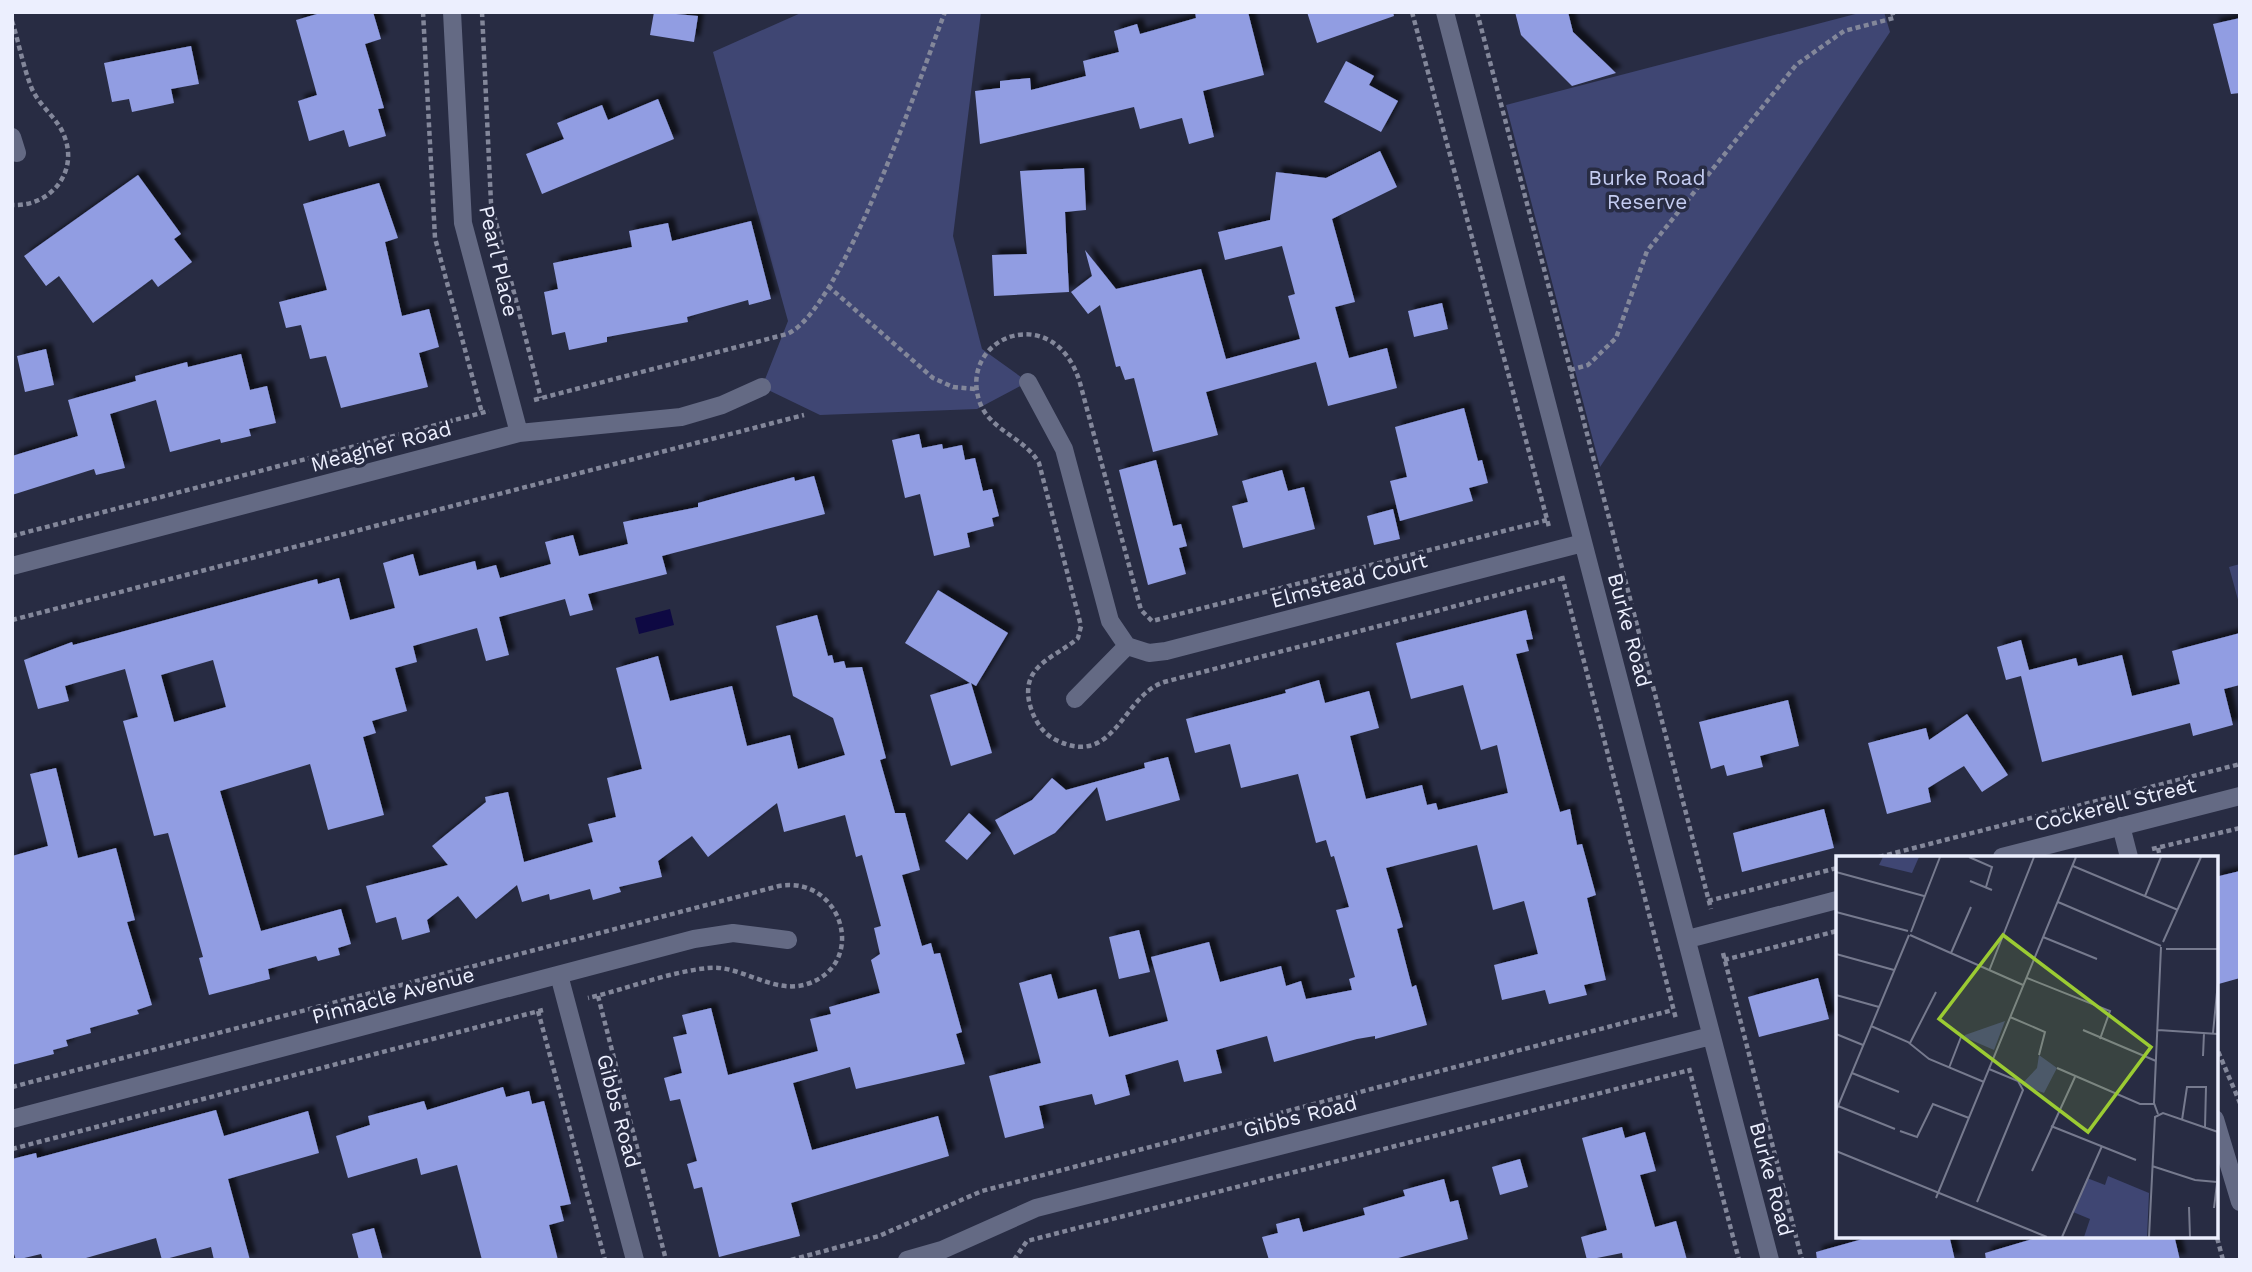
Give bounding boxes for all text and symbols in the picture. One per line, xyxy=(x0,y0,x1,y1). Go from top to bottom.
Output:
park label: Burke Road Reserve xyxy=(1588,165,1706,214)
street label: Pearl Place xyxy=(474,203,524,319)
street label: Meagher Road xyxy=(308,415,454,477)
street label: Elmstead Court xyxy=(1268,547,1430,613)
street label: Burke Road xyxy=(1603,570,1657,690)
street label: Cockerell Street xyxy=(2032,772,2198,836)
inset map xyxy=(1836,856,2217,1237)
street label: Pinnacle Avenue xyxy=(309,961,477,1029)
street label: Gibbs Road xyxy=(592,1051,646,1171)
street label: Gibbs Road xyxy=(1240,1090,1360,1142)
street label: Burke Road xyxy=(1745,1119,1799,1239)

